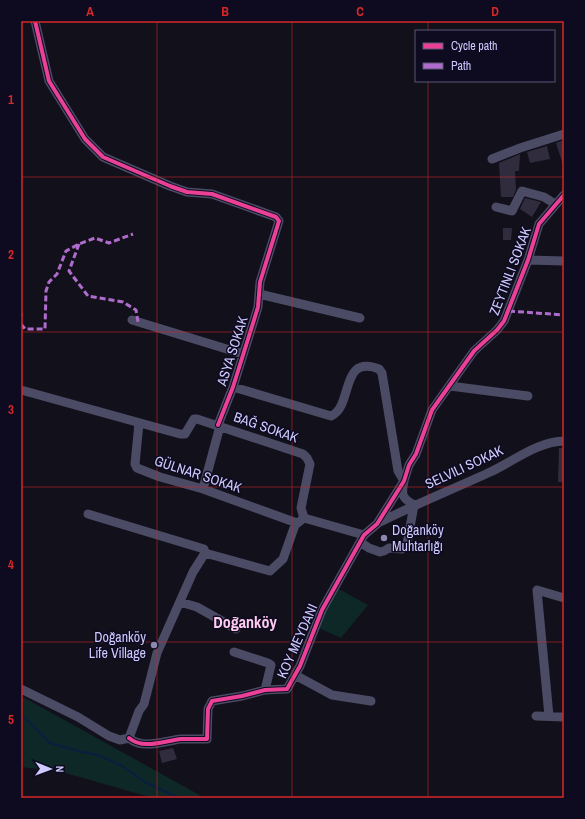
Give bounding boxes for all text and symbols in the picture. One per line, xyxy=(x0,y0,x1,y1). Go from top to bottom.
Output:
text: A xyxy=(86,3,94,20)
text: B xyxy=(221,3,229,20)
text: C xyxy=(356,3,364,20)
text: D xyxy=(491,3,499,20)
legend xyxy=(415,30,555,82)
text: Cycle path xyxy=(451,38,498,54)
text: Path xyxy=(451,58,471,74)
text: 1 xyxy=(8,91,14,108)
street label: ZEYTINLI SOKAK xyxy=(485,224,535,318)
text: 2 xyxy=(8,246,14,263)
street label: ASYA SOKAK xyxy=(212,314,252,389)
text: 3 xyxy=(8,401,14,418)
street label: BAĞ SOKAK xyxy=(231,408,301,447)
street label: SELVILI SOKAK xyxy=(422,441,506,493)
street label: GÜLNAR SOKAK xyxy=(152,451,244,497)
place label: Doğanköy Muhtarlığı xyxy=(392,521,444,555)
marker: Doğanköy Muhtarlığı xyxy=(379,533,389,543)
text: 4 xyxy=(8,556,14,573)
street label: KOY MEYDANI xyxy=(273,601,321,681)
district label: Doğanköy xyxy=(213,611,277,633)
place label: Doğanköy Life Village xyxy=(89,628,146,662)
marker: Doğanköy Life Village xyxy=(149,640,159,650)
text: 5 xyxy=(8,711,14,728)
north arrow xyxy=(30,749,70,789)
text: N xyxy=(53,766,67,773)

